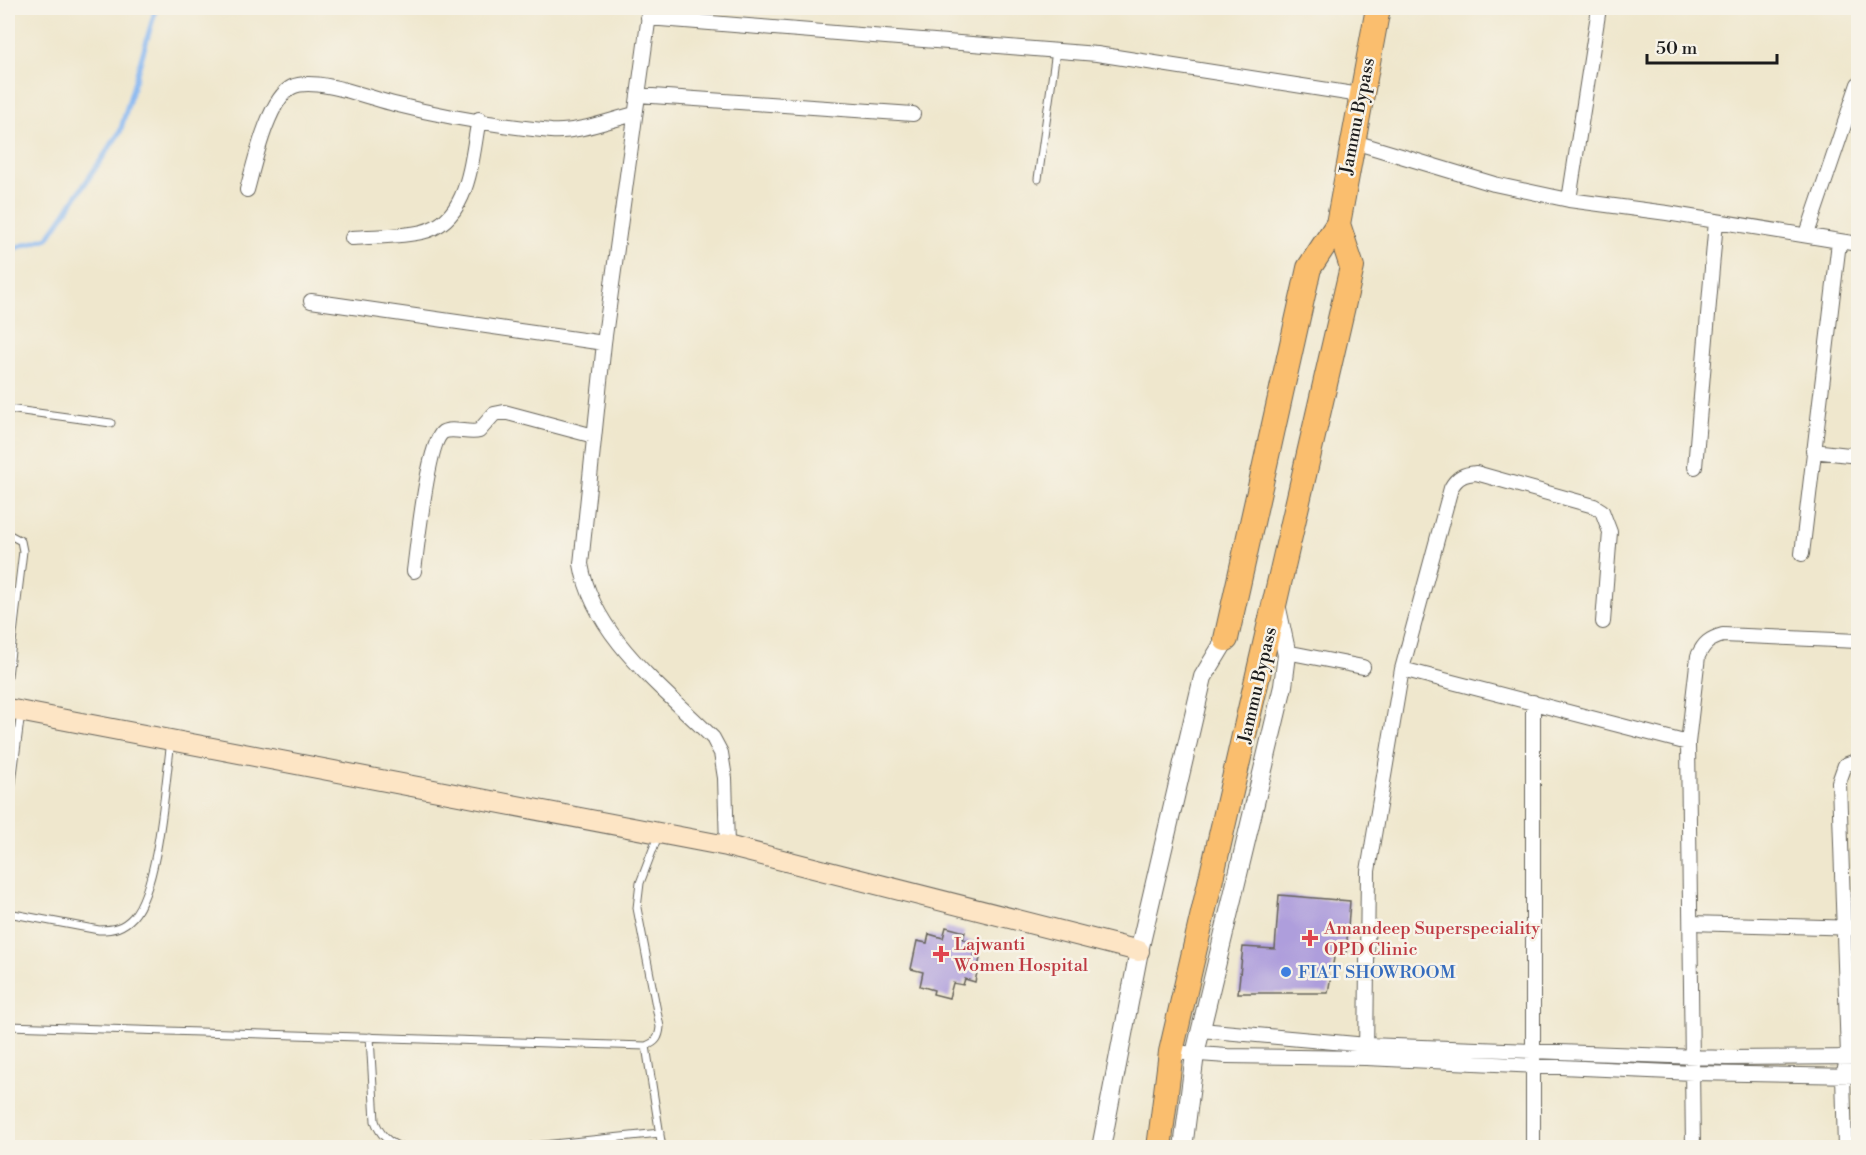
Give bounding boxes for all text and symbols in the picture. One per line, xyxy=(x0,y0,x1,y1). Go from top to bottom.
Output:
scale bar xyxy=(1647,27,1778,65)
text: 50 m xyxy=(1656,37,1698,60)
street label: Jammu Bypass xyxy=(1335,56,1380,177)
street label: Jammu Bypass xyxy=(1233,625,1282,746)
place label: Amandeep Superspeciality OPD Clinic xyxy=(1323,917,1540,961)
marker: Amandeep Superspeciality OPD Clinic xyxy=(1301,929,1319,947)
place label: Lajwanti Women Hospital xyxy=(953,933,1089,977)
marker: Lajwanti Women Hospital xyxy=(932,945,950,963)
place label: FIAT SHOWROOM xyxy=(1298,961,1456,984)
marker: FIAT SHOWROOM xyxy=(1279,965,1293,979)

